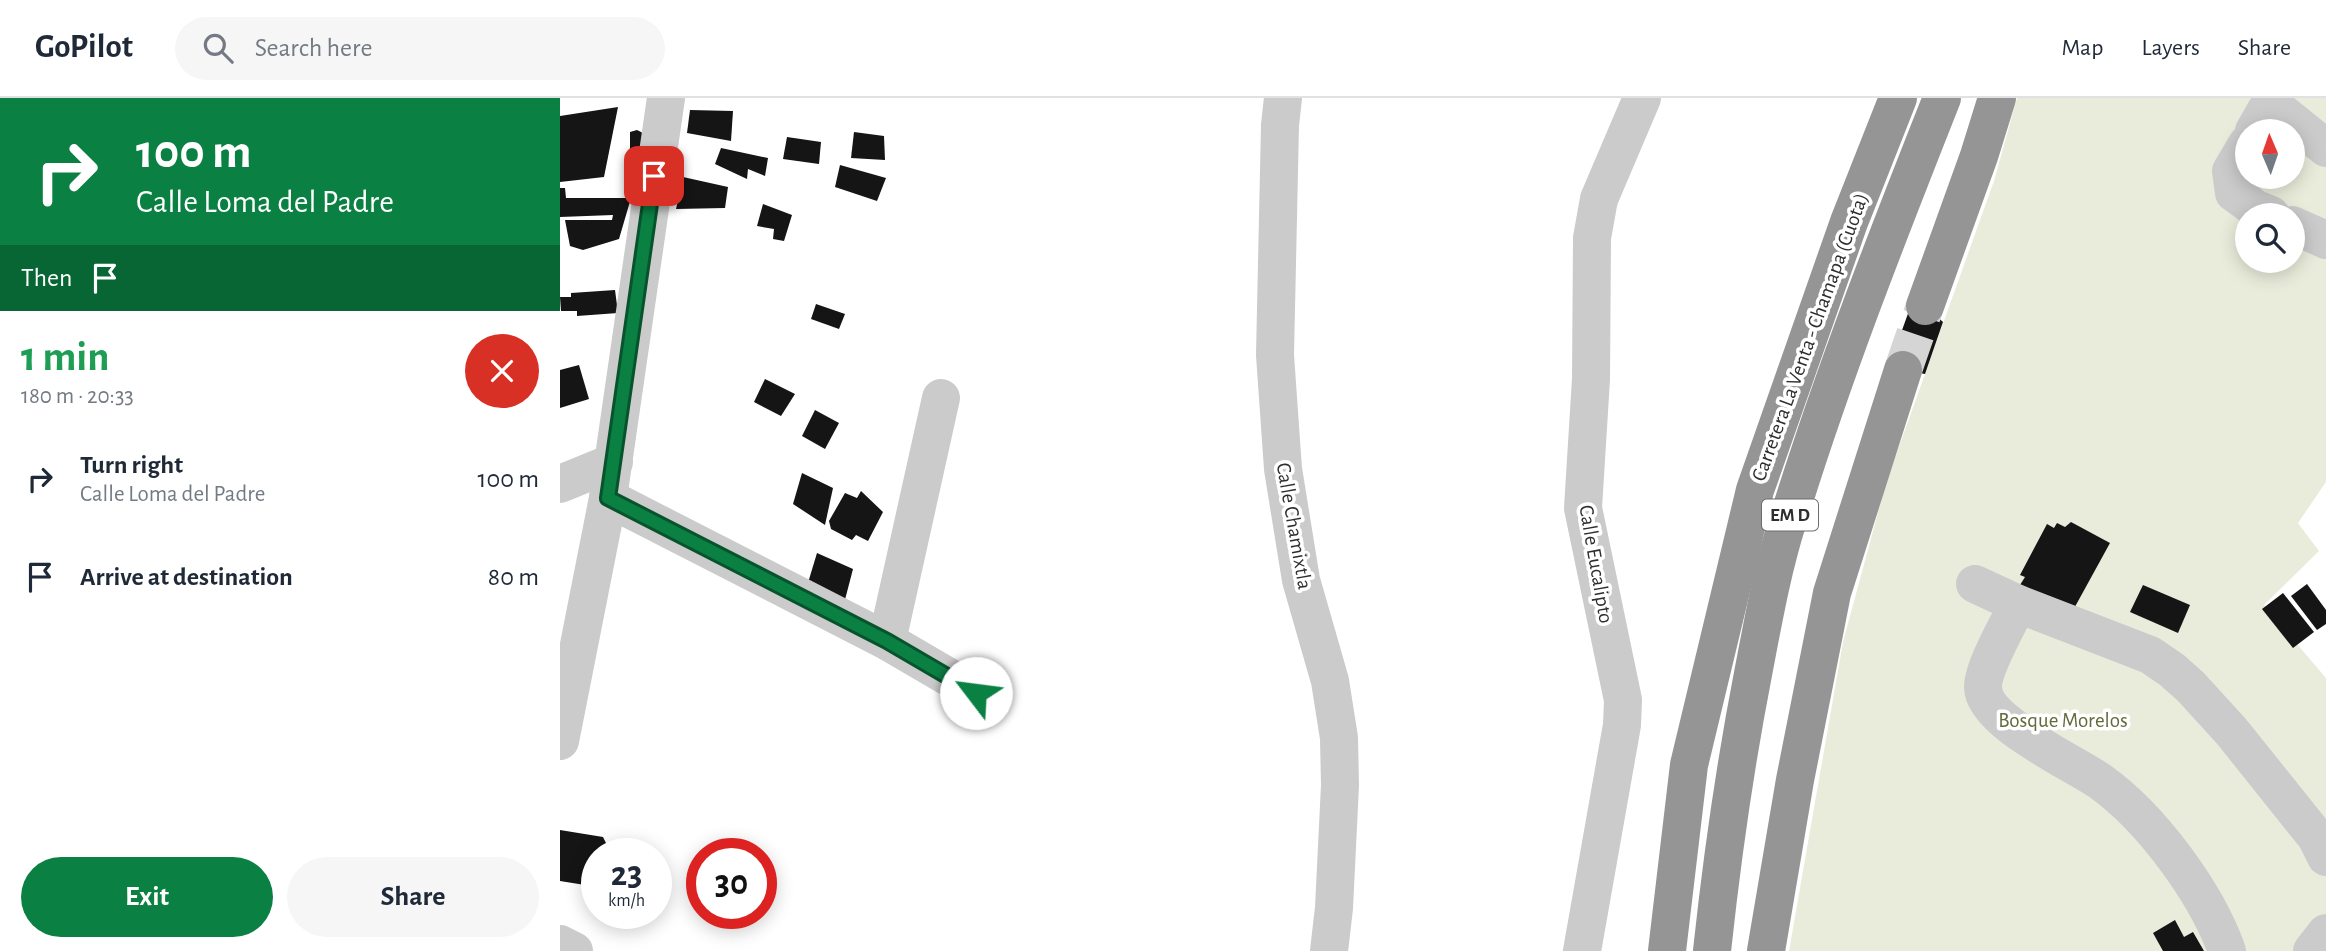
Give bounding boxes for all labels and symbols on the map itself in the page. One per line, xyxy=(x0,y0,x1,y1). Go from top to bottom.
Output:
north arrow xyxy=(2235,119,2305,189)
pin xyxy=(624,146,684,206)
street label: Carretera La Venta - Chamapa (Cuota) xyxy=(1748,190,1872,484)
street label: Calle Chamixtla xyxy=(1273,461,1316,591)
road number: EM D xyxy=(1762,500,1818,530)
street label: Calle Eucalipto xyxy=(1575,503,1617,625)
position arrow xyxy=(939,656,1013,730)
park label: Bosque Morelos xyxy=(1998,710,2128,731)
speed limit sign: 30 xyxy=(686,838,777,929)

